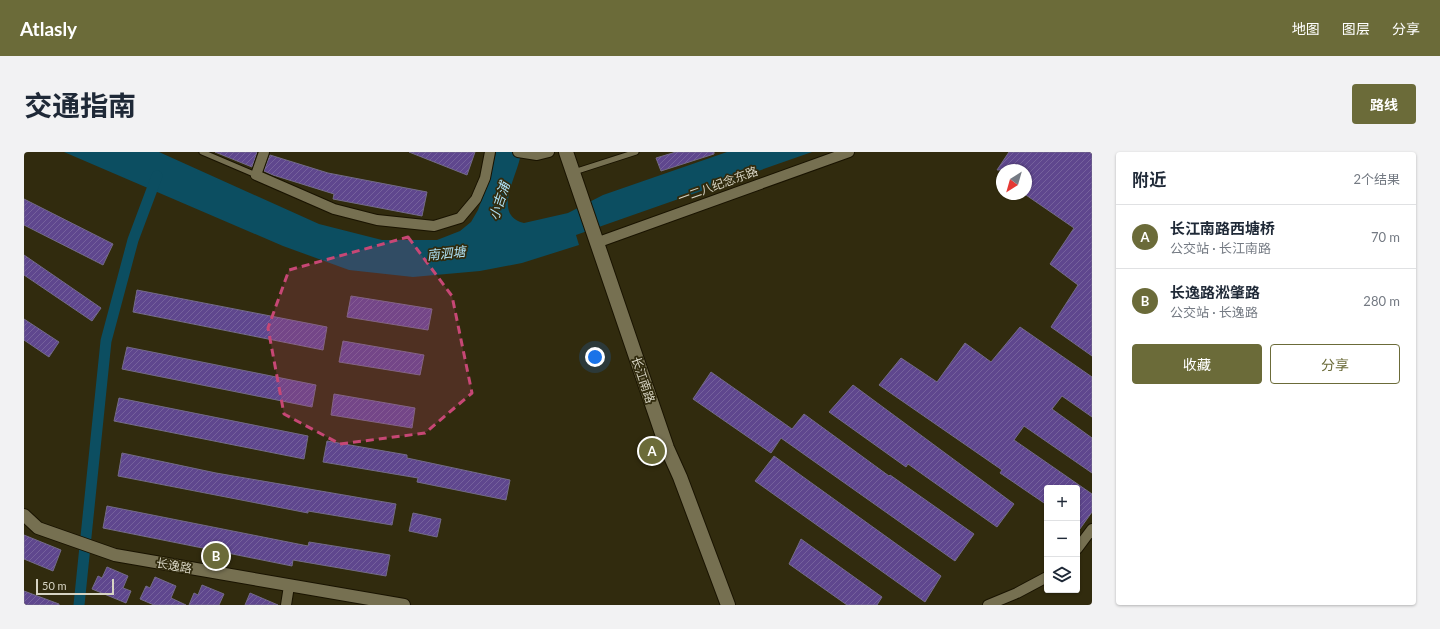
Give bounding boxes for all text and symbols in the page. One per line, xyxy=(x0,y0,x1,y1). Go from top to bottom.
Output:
text: Atlasly xyxy=(20,17,77,40)
text: 地图 xyxy=(1292,20,1320,37)
text: 图层 xyxy=(1342,20,1370,37)
text: 分享 xyxy=(1392,20,1420,37)
button: 路线 xyxy=(1352,84,1416,124)
text: 交通指南 xyxy=(24,88,136,122)
street label: 一二八纪念东路 xyxy=(676,163,760,206)
north arrow xyxy=(996,164,1032,200)
text: 附近 xyxy=(1132,169,1166,190)
text: 2个结果 xyxy=(1353,171,1400,187)
water label: 小吉浦 xyxy=(485,178,513,222)
text: 长江南路西塘桥 xyxy=(1170,219,1275,237)
text: A xyxy=(1140,229,1150,245)
text: 70 m xyxy=(1371,229,1400,245)
text: 公交站 · 长江南路 xyxy=(1170,240,1271,256)
water label: 南泗塘 xyxy=(426,243,468,263)
text: 长逸路淞肇路 xyxy=(1170,283,1260,301)
text: B xyxy=(1141,293,1149,309)
text: 280 m xyxy=(1363,293,1400,309)
text: 公交站 · 长逸路 xyxy=(1170,304,1258,320)
button: 收藏 xyxy=(1132,344,1262,384)
button: 分享 xyxy=(1270,344,1400,384)
your location xyxy=(585,347,605,367)
street label: 长江南路 xyxy=(629,355,658,405)
pin: A xyxy=(639,436,665,466)
map controls xyxy=(1044,485,1080,593)
button: + xyxy=(1044,485,1080,521)
button: − xyxy=(1044,521,1080,557)
pin: B xyxy=(203,541,229,571)
street label: 长逸路 xyxy=(155,555,193,576)
button: layers xyxy=(1044,557,1080,593)
scale bar xyxy=(36,577,114,596)
text: 50 m xyxy=(42,579,67,592)

